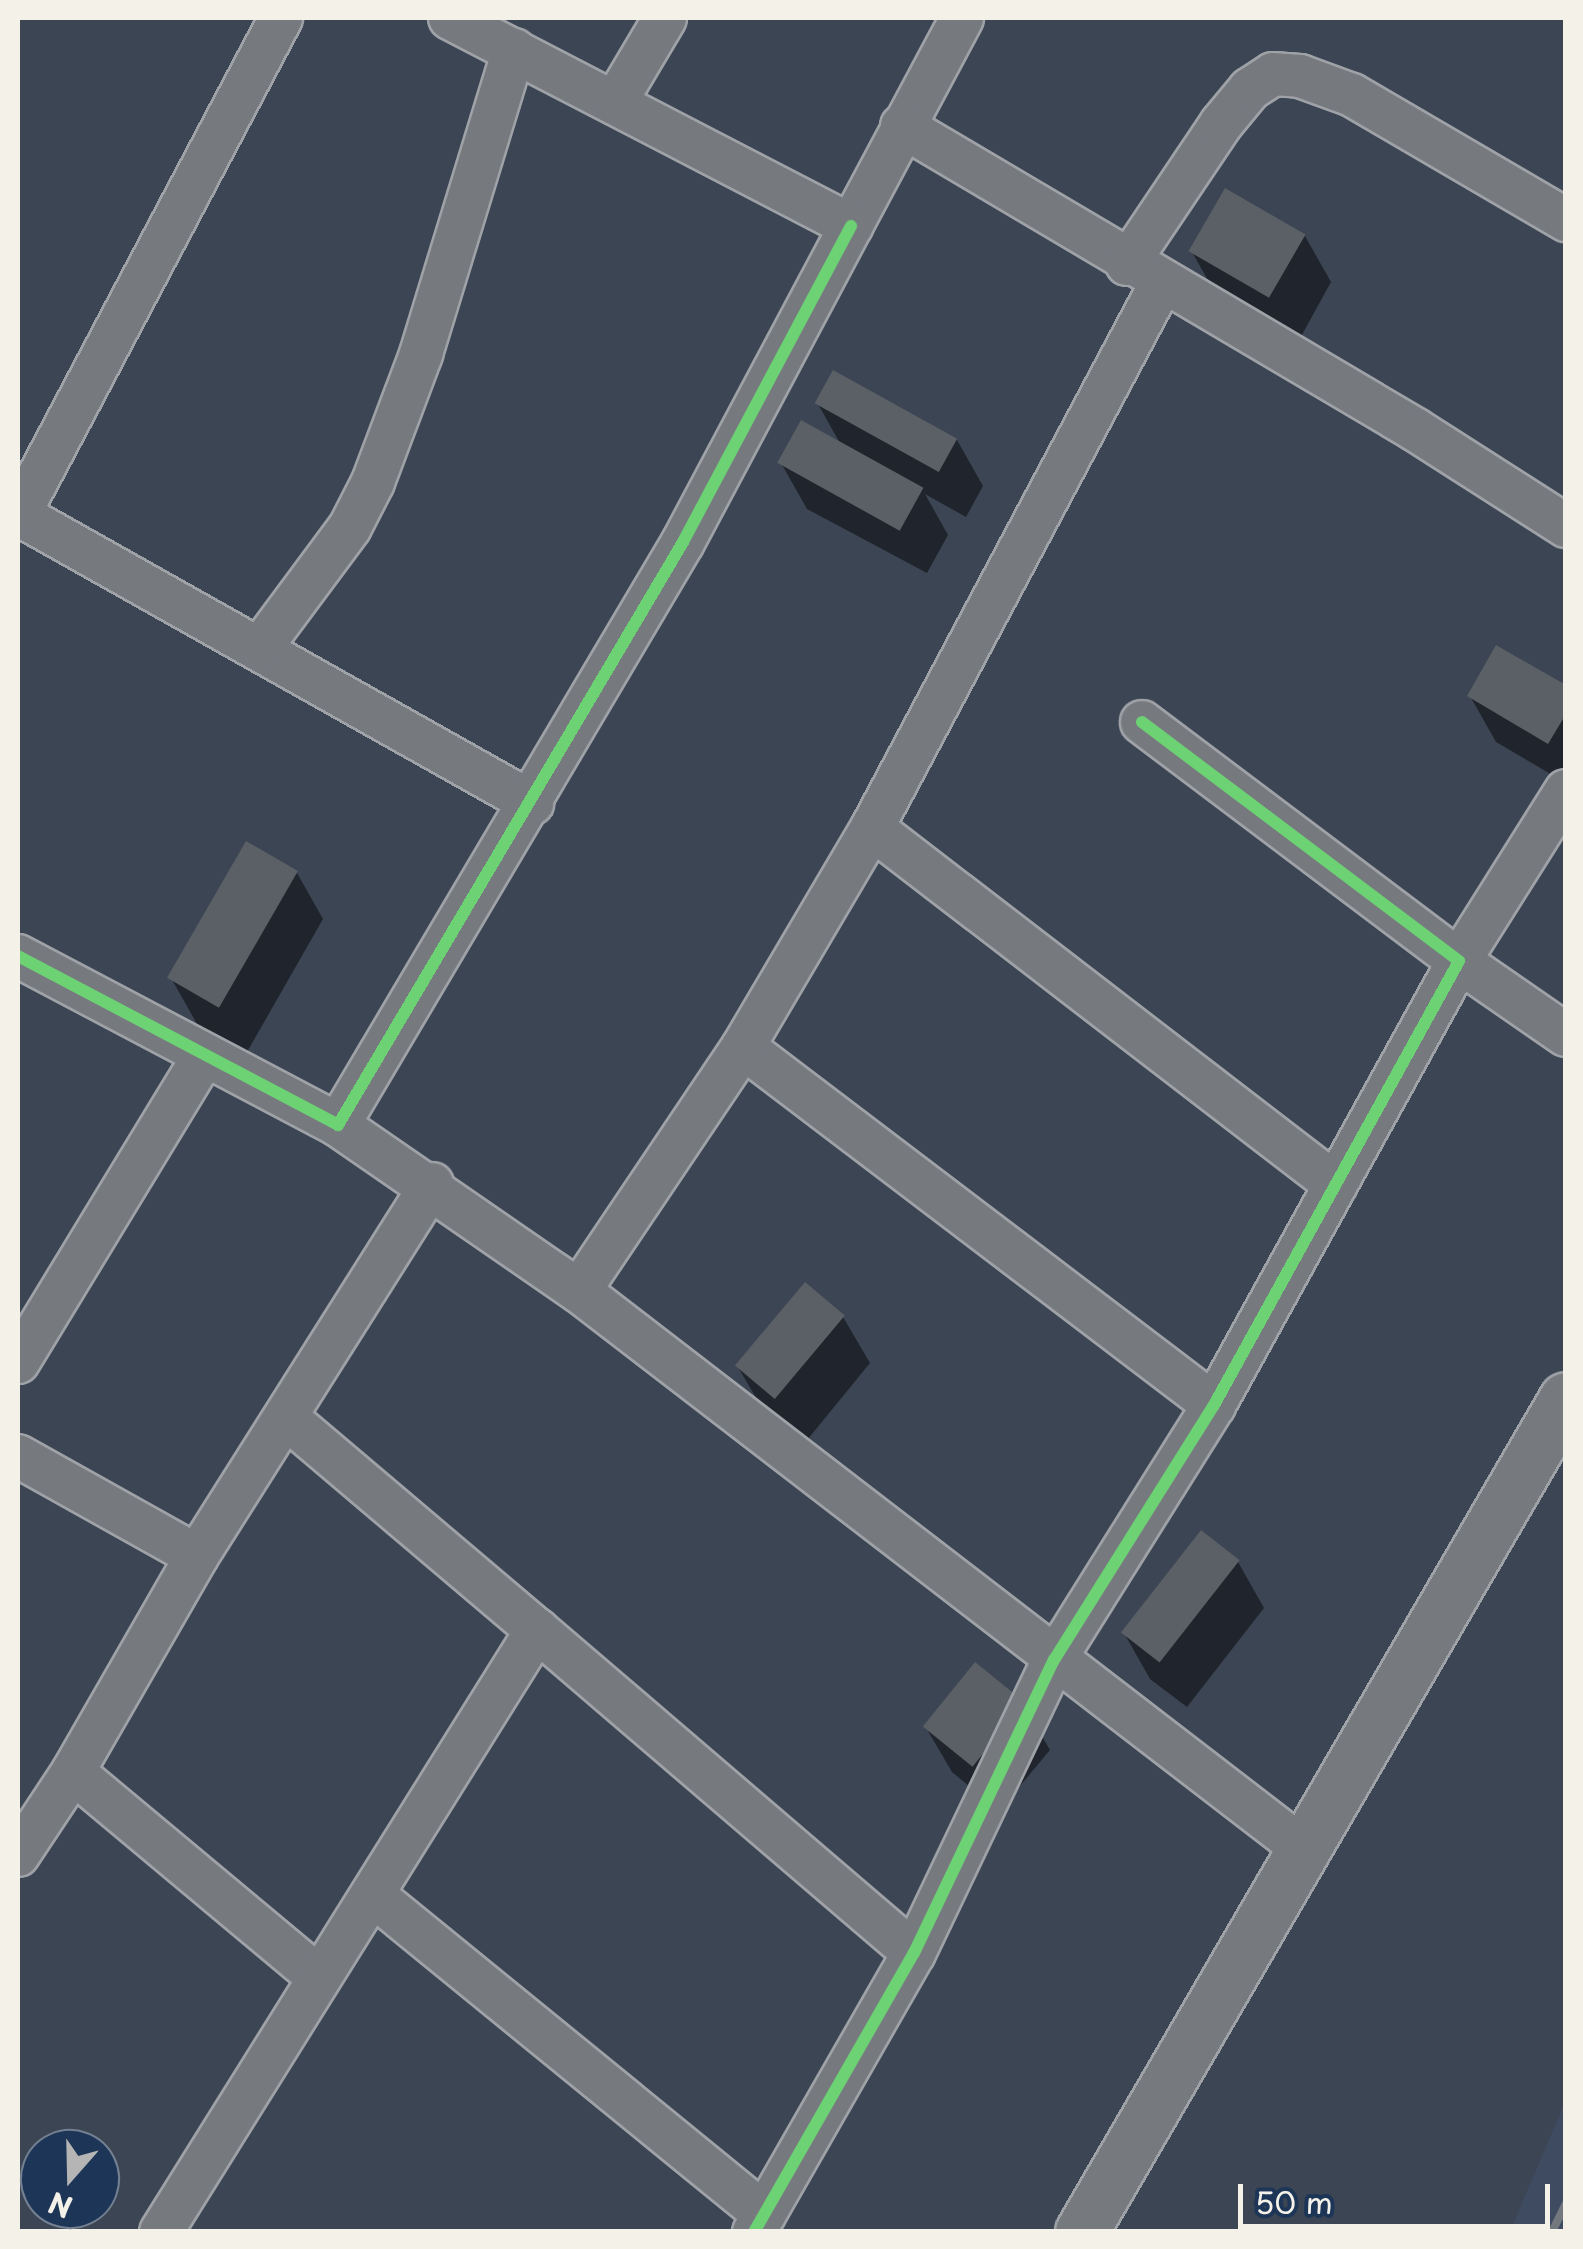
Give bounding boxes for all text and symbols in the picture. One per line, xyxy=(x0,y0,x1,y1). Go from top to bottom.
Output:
north arrow xyxy=(20,2129,120,2229)
scale bar xyxy=(1243,2164,1556,2226)
text: 50 m xyxy=(1255,2179,1333,2224)
text: N xyxy=(42,2182,78,2230)

